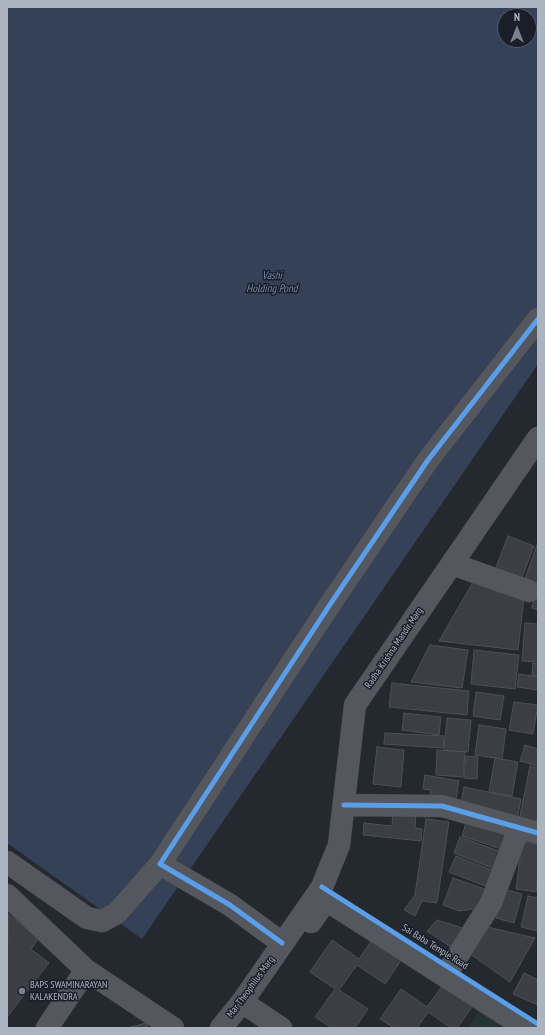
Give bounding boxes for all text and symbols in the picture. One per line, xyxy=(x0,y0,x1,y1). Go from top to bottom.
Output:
north arrow xyxy=(497,8,537,48)
text: N xyxy=(514,10,520,24)
water label: Vashi Holding Pond xyxy=(246,269,298,295)
street label: Radha Krishna Mandir Marg xyxy=(362,605,426,691)
street label: Sai Baba Temple Road xyxy=(400,922,470,972)
street label: Mar Theophilus Marg xyxy=(225,954,277,1020)
place label: BAPS SWAMINARAYAN KALAKENDRA xyxy=(30,979,107,1002)
marker: BAPS SWAMINARAYAN KALAKENDRA xyxy=(17,986,27,996)

